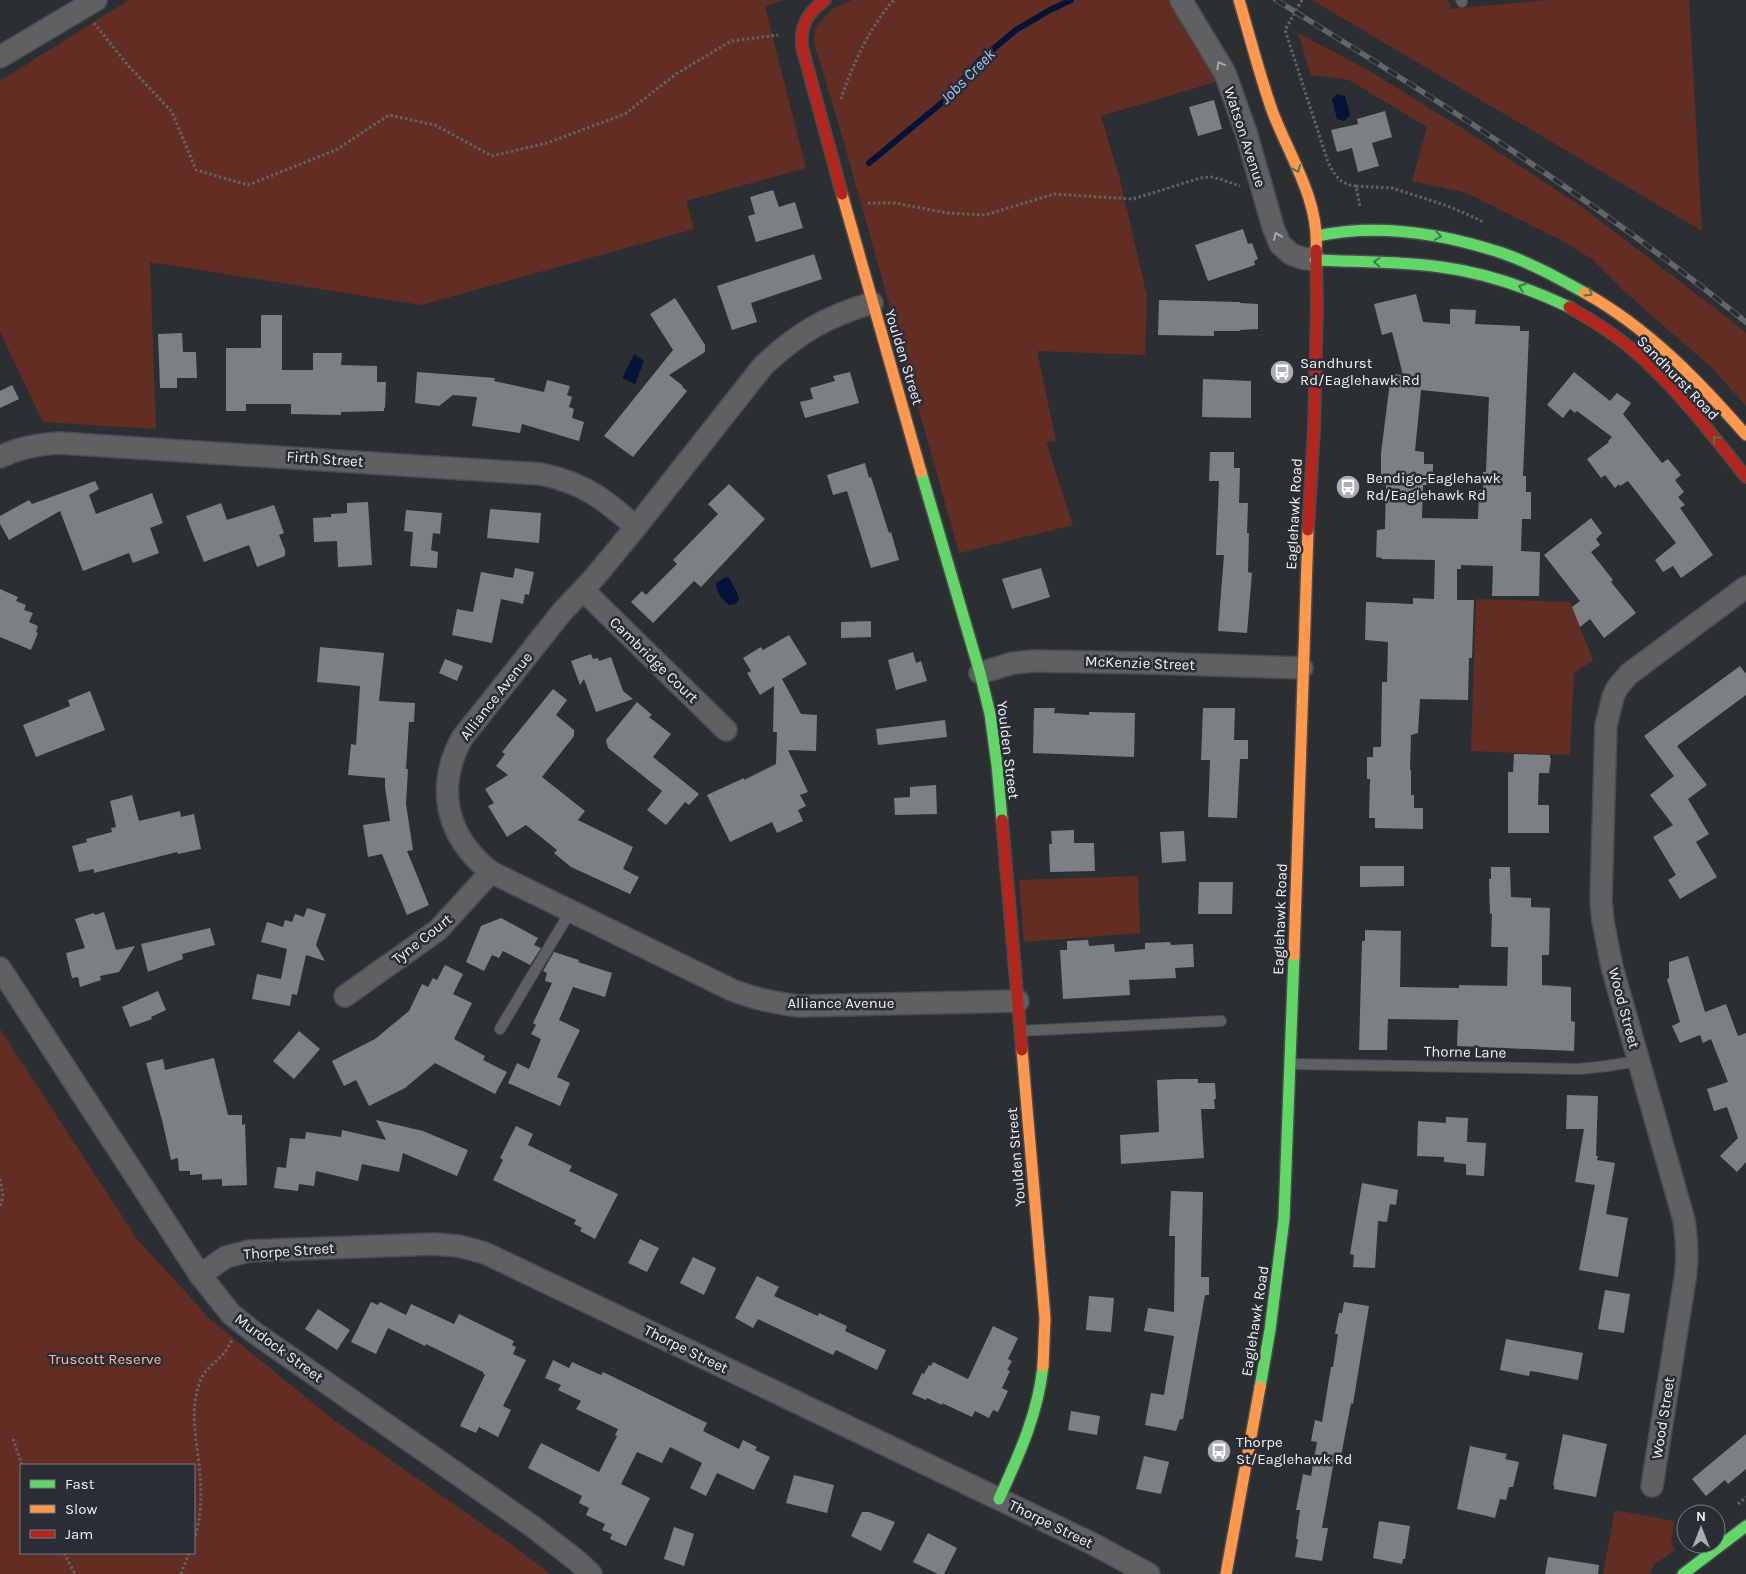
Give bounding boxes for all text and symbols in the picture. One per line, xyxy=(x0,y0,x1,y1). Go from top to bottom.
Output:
water label: Jobs Creek xyxy=(936,44,1000,108)
one-way arrow xyxy=(1217,62,1227,71)
street label: Watson Avenue xyxy=(1220,84,1270,190)
one-way arrow xyxy=(1291,164,1301,173)
one-way arrow xyxy=(1434,230,1442,240)
one-way arrow xyxy=(1273,232,1283,241)
one-way arrow xyxy=(1373,257,1381,268)
one-way arrow xyxy=(1518,283,1526,293)
one-way arrow xyxy=(1583,287,1592,297)
street label: Youlden Street xyxy=(881,307,927,407)
street label: Sandhurst Road xyxy=(1633,332,1723,424)
place label: Sandhurst Rd/Eaglehawk Rd xyxy=(1300,354,1420,389)
bus stop icon: Sandhurst Rd/Eaglehawk Rd xyxy=(1269,359,1295,385)
one-way arrow xyxy=(1713,436,1721,445)
street label: Firth Street xyxy=(286,447,364,471)
street label: Eaglehawk Road xyxy=(1282,458,1306,570)
place label: Bendigo-Eaglehawk Rd/Eaglehawk Rd xyxy=(1366,469,1501,504)
bus stop icon: Bendigo-Eaglehawk Rd/Eaglehawk Rd xyxy=(1335,474,1361,500)
street label: Cambridge Court xyxy=(606,613,702,707)
street label: Alliance Avenue xyxy=(456,648,536,744)
street label: McKenzie Street xyxy=(1085,652,1196,674)
street label: Youlden Street xyxy=(993,700,1023,801)
street label: Eaglehawk Road xyxy=(1269,863,1291,975)
street label: Tyne Court xyxy=(388,910,456,968)
street label: Wood Street xyxy=(1605,966,1644,1051)
street label: Alliance Avenue xyxy=(787,994,895,1012)
street label: Thorne Lane xyxy=(1424,1042,1506,1062)
street label: Youlden Street xyxy=(1003,1106,1029,1207)
street label: Thorpe Street xyxy=(243,1239,336,1263)
street label: Eaglehawk Road xyxy=(1237,1264,1273,1378)
street label: Murdock Street xyxy=(231,1310,327,1386)
street label: Thorpe Street xyxy=(641,1321,731,1377)
park label: Truscott Reserve xyxy=(49,1350,161,1368)
street label: Wood Street xyxy=(1648,1375,1678,1460)
place label: Thorpe St/Eaglehawk Rd xyxy=(1236,1433,1353,1468)
bus stop icon: Thorpe St/Eaglehawk Rd xyxy=(1206,1438,1232,1464)
legend xyxy=(20,1464,195,1554)
text: Fast xyxy=(65,1475,95,1493)
street label: Thorpe Street xyxy=(1006,1496,1096,1552)
text: Slow xyxy=(65,1500,97,1518)
north arrow xyxy=(1676,1504,1726,1554)
text: N xyxy=(1696,1508,1706,1525)
text: Jam xyxy=(65,1525,93,1543)

